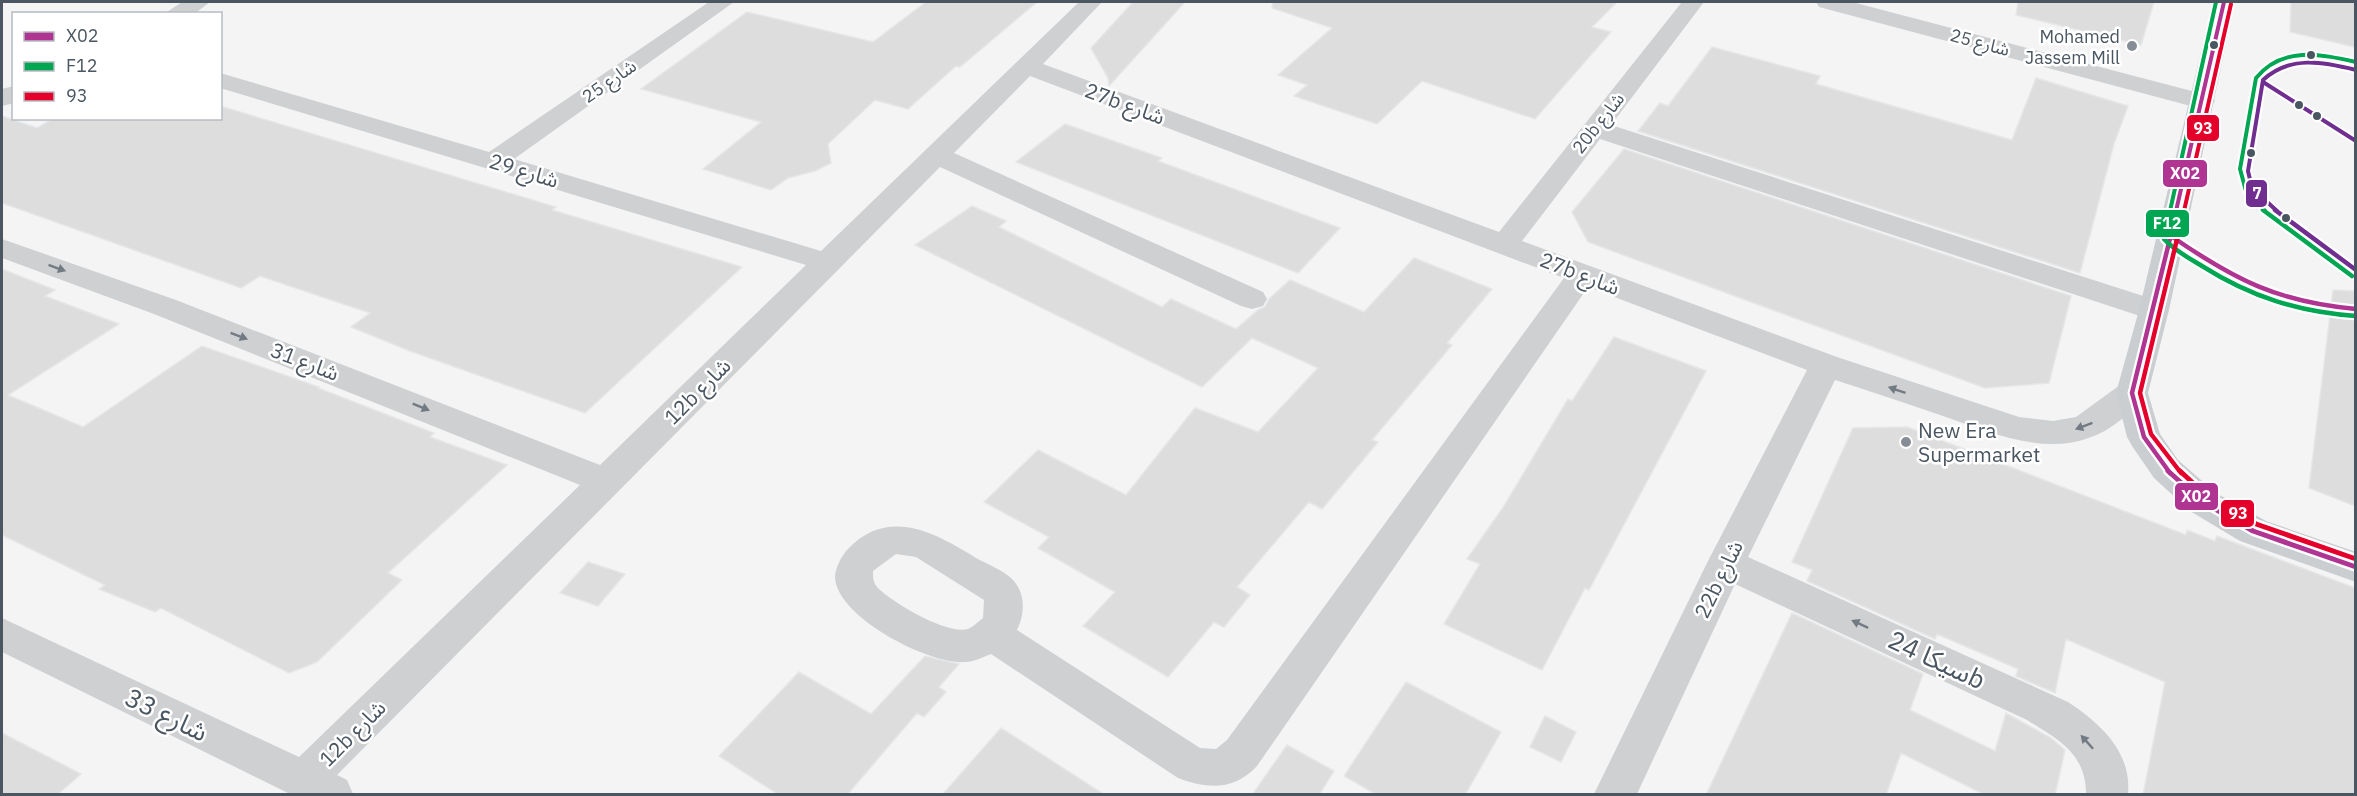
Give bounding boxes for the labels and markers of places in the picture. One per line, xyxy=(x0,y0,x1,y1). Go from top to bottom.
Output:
place label: Mohamed Jassem Mill xyxy=(2025,25,2120,69)
marker: Mohamed Jassem Mill xyxy=(2125,39,2139,53)
unlabelled marker xyxy=(2208,39,2220,51)
unlabelled marker xyxy=(2305,49,2317,61)
unlabelled marker xyxy=(2293,99,2305,111)
unlabelled marker xyxy=(2311,110,2323,122)
unlabelled marker xyxy=(2245,147,2257,159)
unlabelled marker xyxy=(2280,212,2292,224)
place label: New Era Supermarket xyxy=(1918,416,2040,468)
marker: New Era Supermarket xyxy=(1899,435,1913,449)

